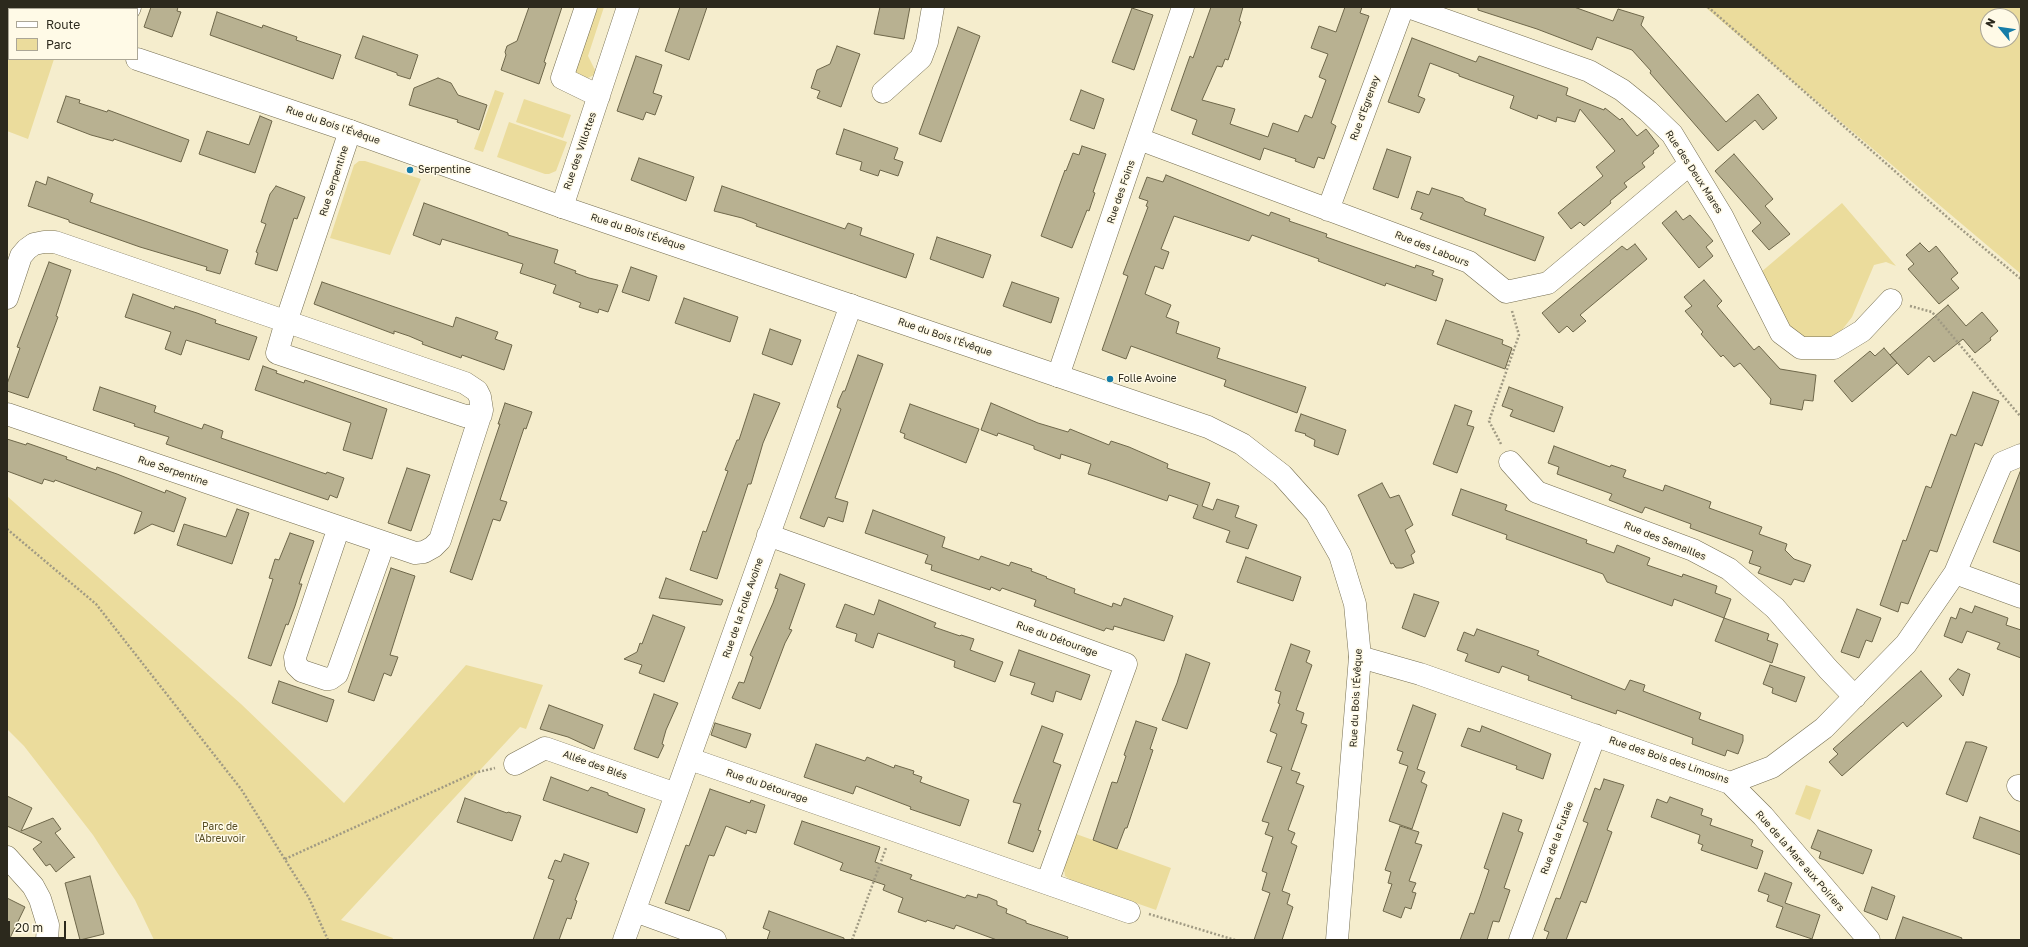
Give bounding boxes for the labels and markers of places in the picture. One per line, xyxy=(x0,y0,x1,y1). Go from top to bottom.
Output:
place label: Serpentine xyxy=(418,164,471,176)
marker: Serpentine xyxy=(405,165,415,175)
place label: Folle Avoine xyxy=(1118,373,1177,385)
marker: Folle Avoine xyxy=(1105,374,1115,384)

